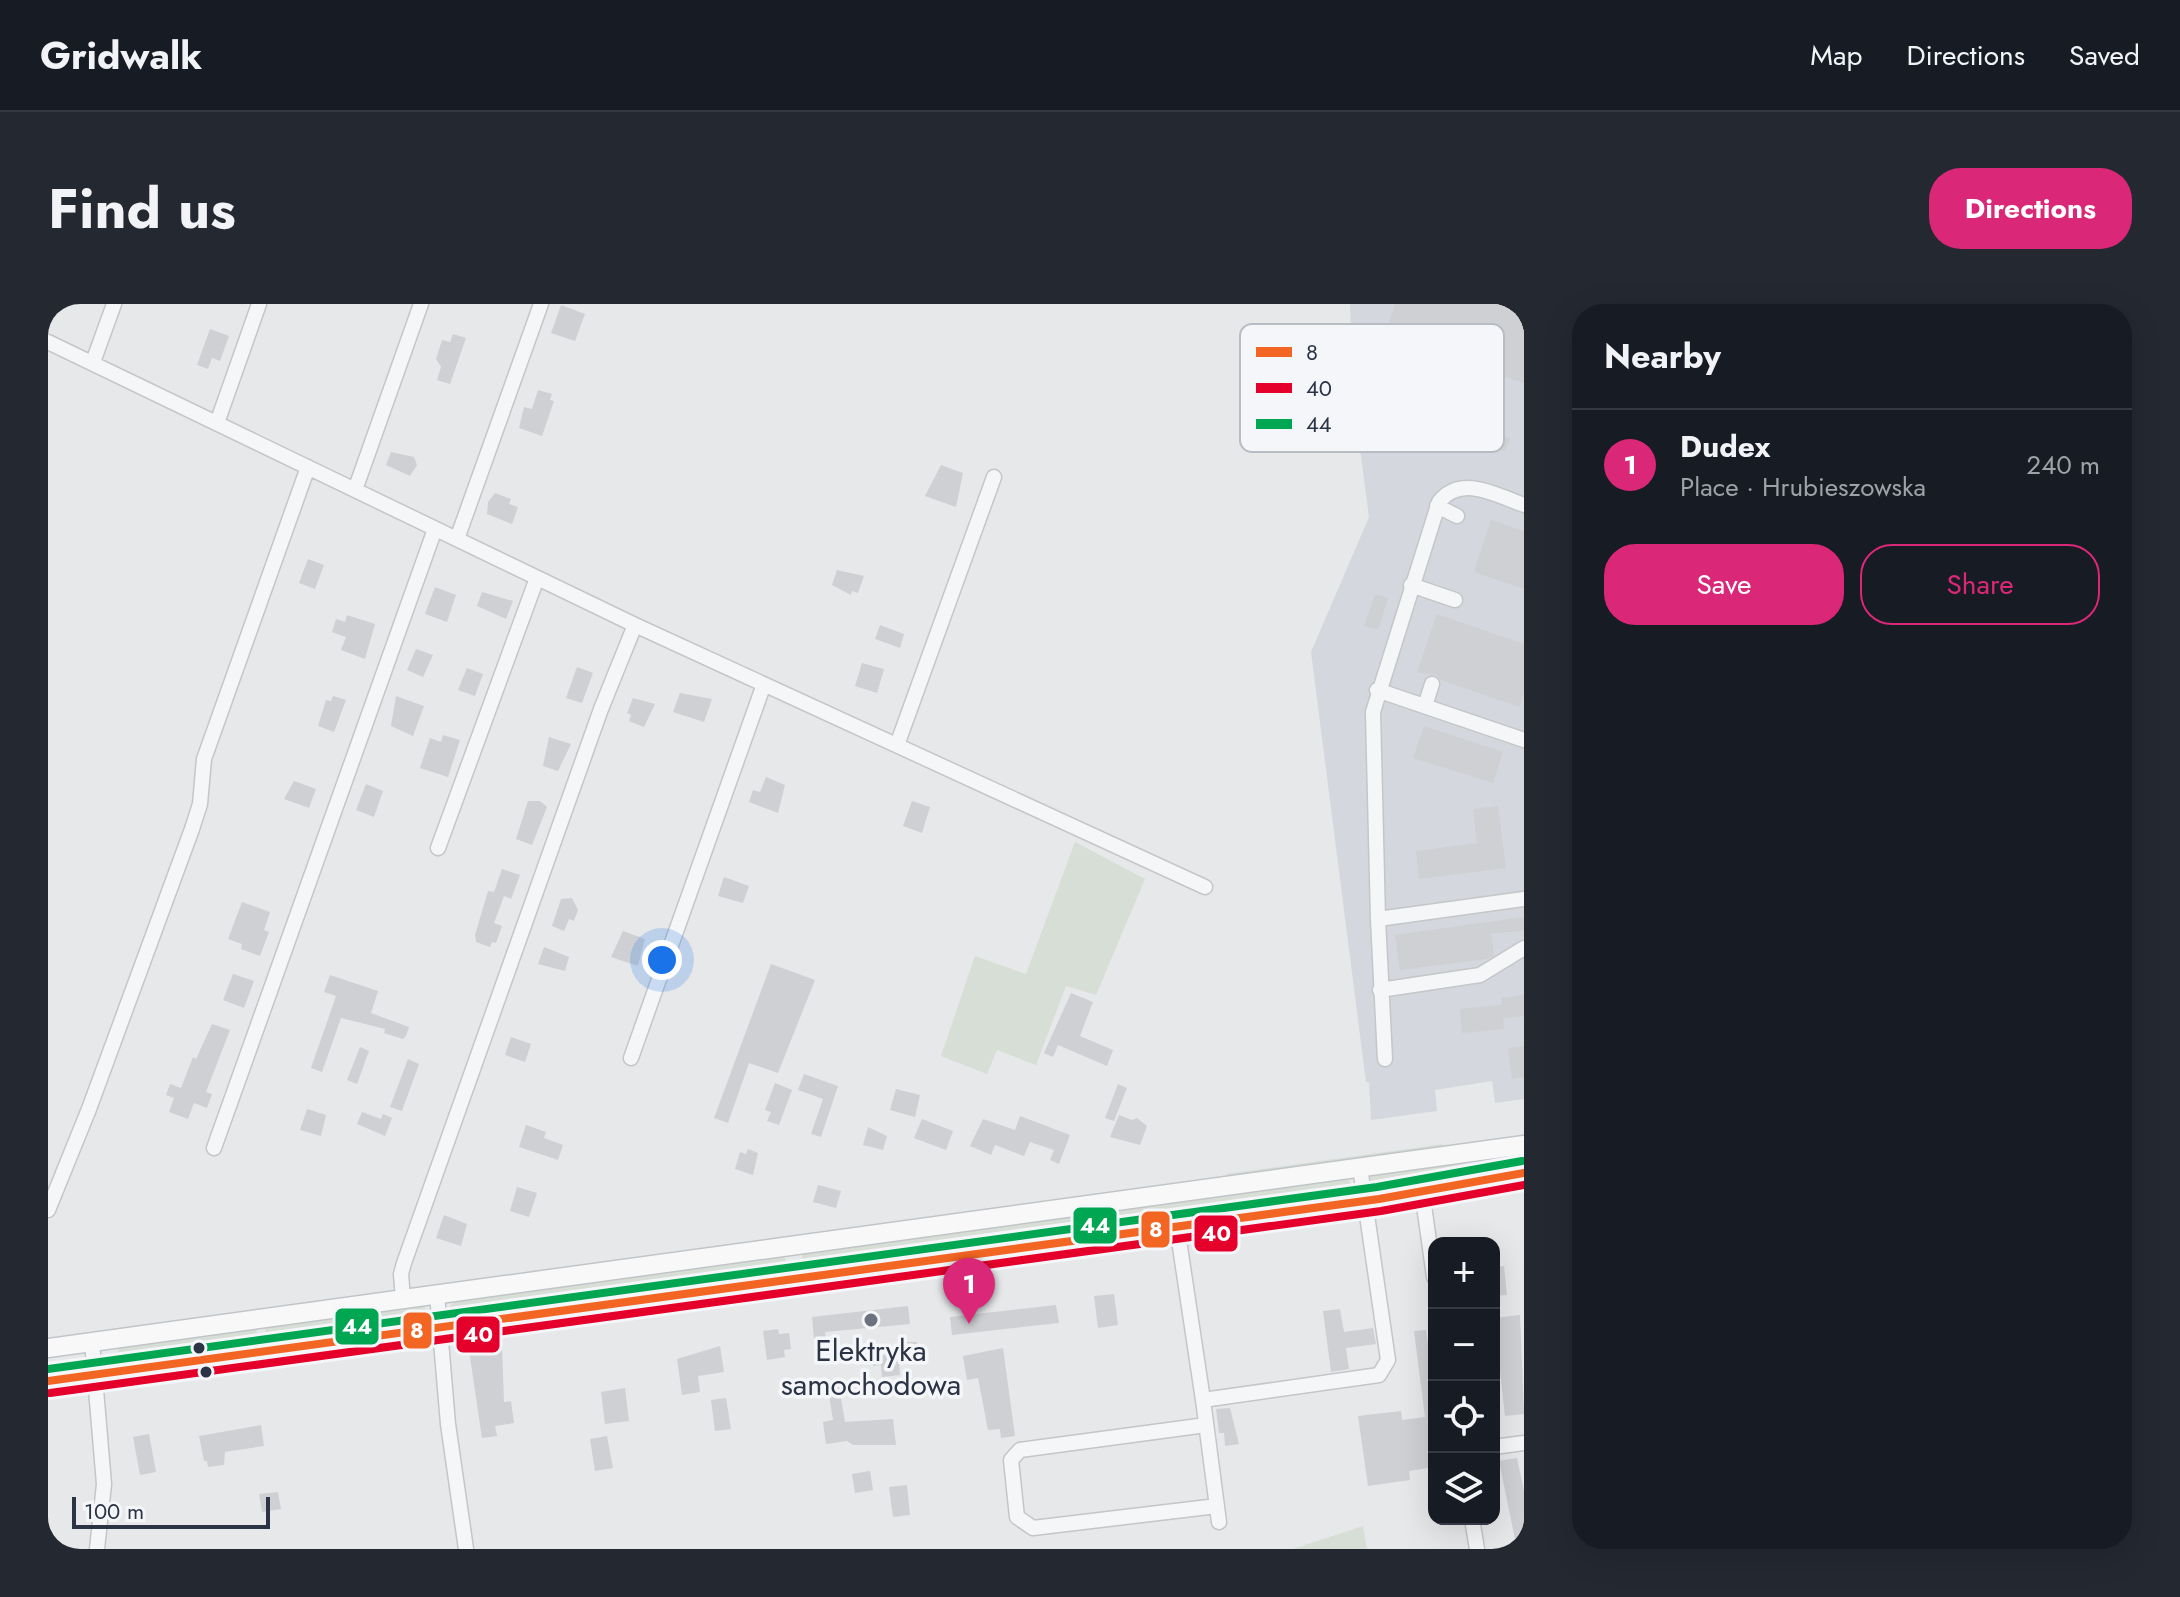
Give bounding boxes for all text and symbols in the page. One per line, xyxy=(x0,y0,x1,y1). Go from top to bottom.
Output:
text: Gridwalk xyxy=(40,28,202,83)
text: Map xyxy=(1810,35,1862,76)
text: Directions xyxy=(1906,35,2025,76)
text: Saved xyxy=(2069,35,2140,76)
text: Find us xyxy=(48,168,236,249)
button: Directions xyxy=(1929,168,2132,249)
legend xyxy=(1240,324,1504,452)
text: Nearby xyxy=(1604,332,1721,381)
text: 8 xyxy=(1306,336,1318,368)
text: 40 xyxy=(1306,372,1332,404)
text: 44 xyxy=(1306,408,1332,440)
text: Dudex xyxy=(1680,425,1770,468)
text: 1 xyxy=(1623,446,1637,484)
text: 240 m xyxy=(2026,446,2100,484)
text: Place · Hrubieszowska xyxy=(1680,468,1926,506)
button: Save xyxy=(1604,544,1844,625)
button: Share xyxy=(1860,544,2100,625)
your location xyxy=(642,940,682,980)
line badge: 44 xyxy=(1072,1206,1118,1245)
text: 44 xyxy=(1080,1209,1110,1241)
line badge: 8 xyxy=(1140,1210,1171,1249)
text: 8 xyxy=(1149,1213,1163,1245)
line badge: 40 xyxy=(1193,1214,1239,1253)
text: 40 xyxy=(1201,1217,1231,1249)
map controls xyxy=(1428,1237,1500,1525)
button: + xyxy=(1428,1237,1500,1309)
pin: 1 xyxy=(943,1258,995,1324)
line badge: 44 xyxy=(334,1307,380,1346)
button: − xyxy=(1428,1309,1500,1381)
text: 44 xyxy=(342,1310,372,1342)
line badge: 8 xyxy=(402,1311,433,1350)
marker: Elektryka samochodowa xyxy=(862,1311,880,1329)
text: 8 xyxy=(410,1314,424,1346)
line badge: 40 xyxy=(455,1315,501,1354)
text: 40 xyxy=(463,1318,493,1350)
place label: Elektryka samochodowa xyxy=(781,1329,961,1406)
unlabelled marker xyxy=(191,1340,207,1356)
unlabelled marker xyxy=(198,1364,214,1380)
button: locate xyxy=(1428,1381,1500,1453)
button: layers xyxy=(1428,1453,1500,1525)
scale bar xyxy=(72,1493,270,1529)
text: 100 m xyxy=(84,1495,144,1527)

